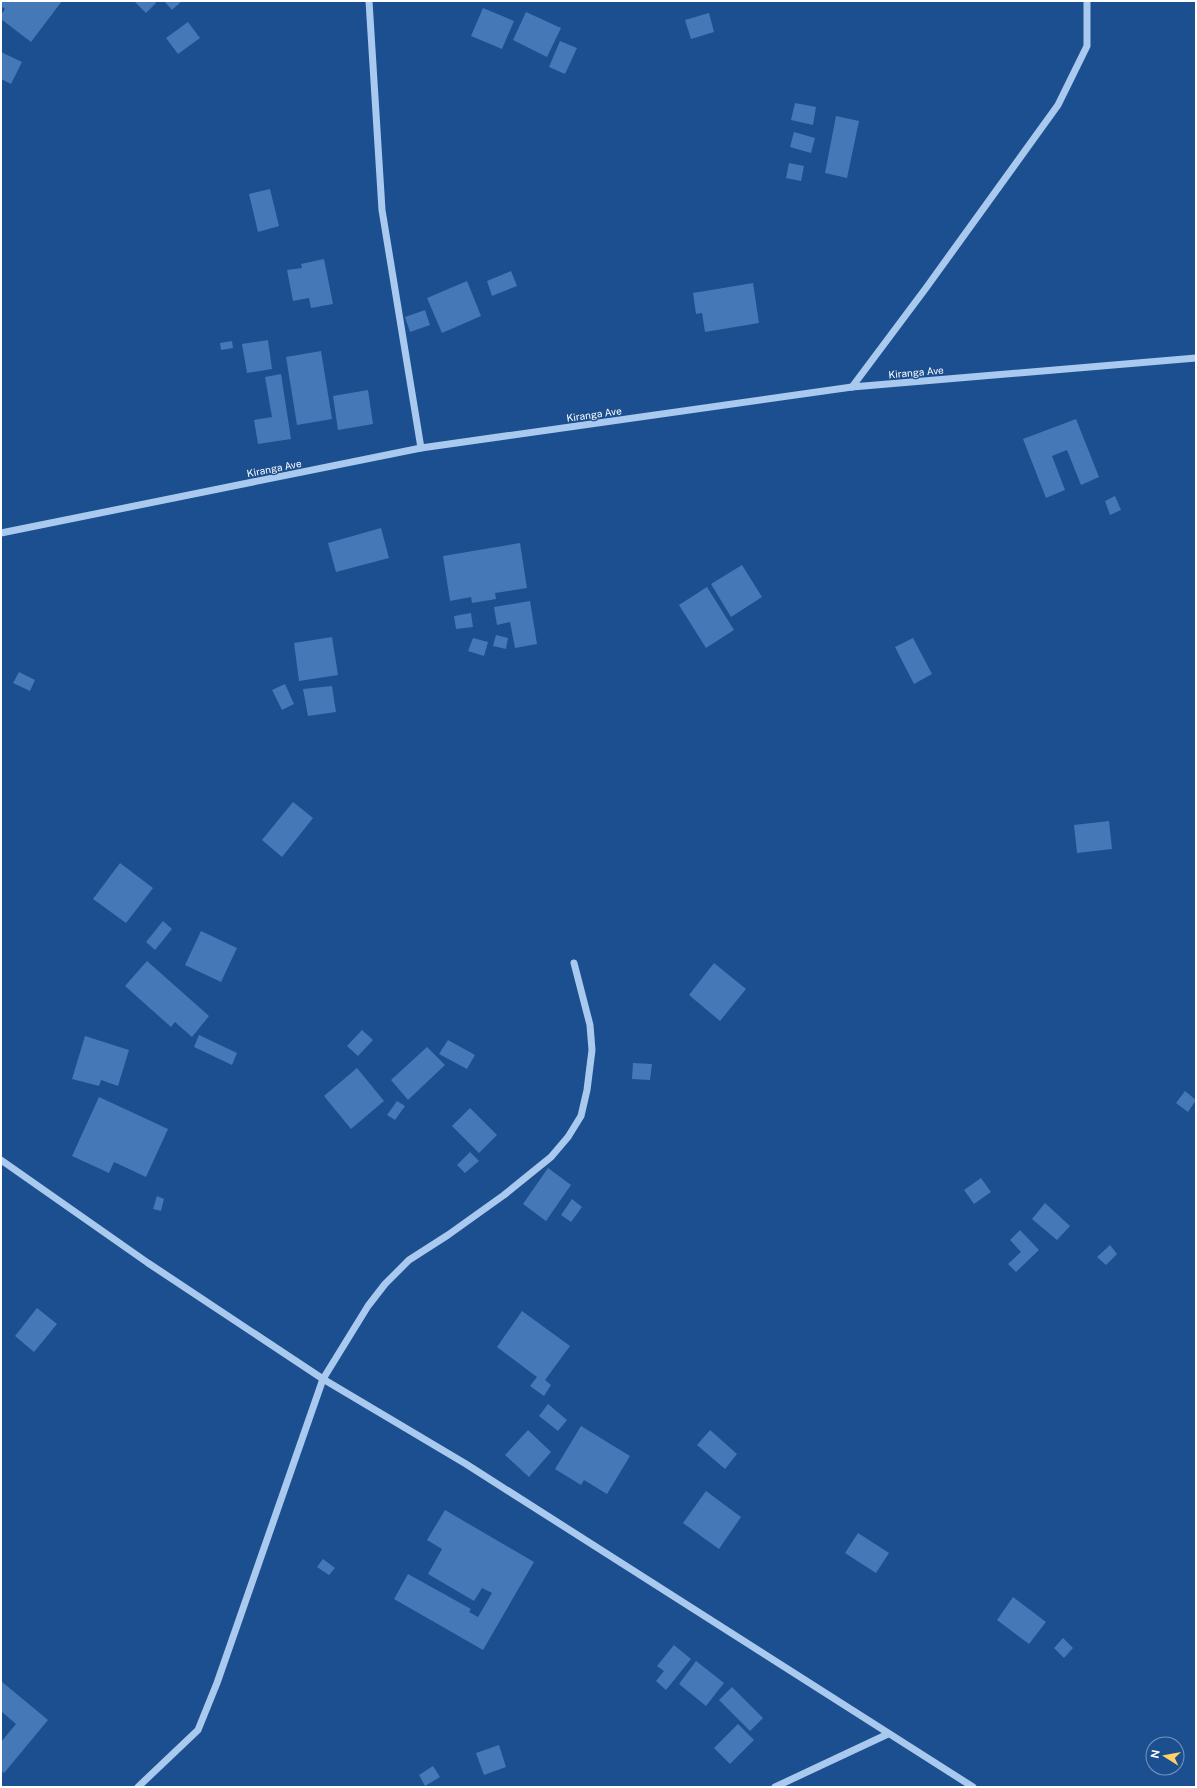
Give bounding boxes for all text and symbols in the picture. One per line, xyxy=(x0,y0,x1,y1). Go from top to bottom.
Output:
street label: Kiranga Ave xyxy=(888,364,945,380)
street label: Kiranga Ave xyxy=(566,404,623,424)
street label: Kiranga Ave xyxy=(246,457,303,479)
north arrow xyxy=(1145,1736,1185,1776)
text: N xyxy=(1148,1749,1162,1759)

